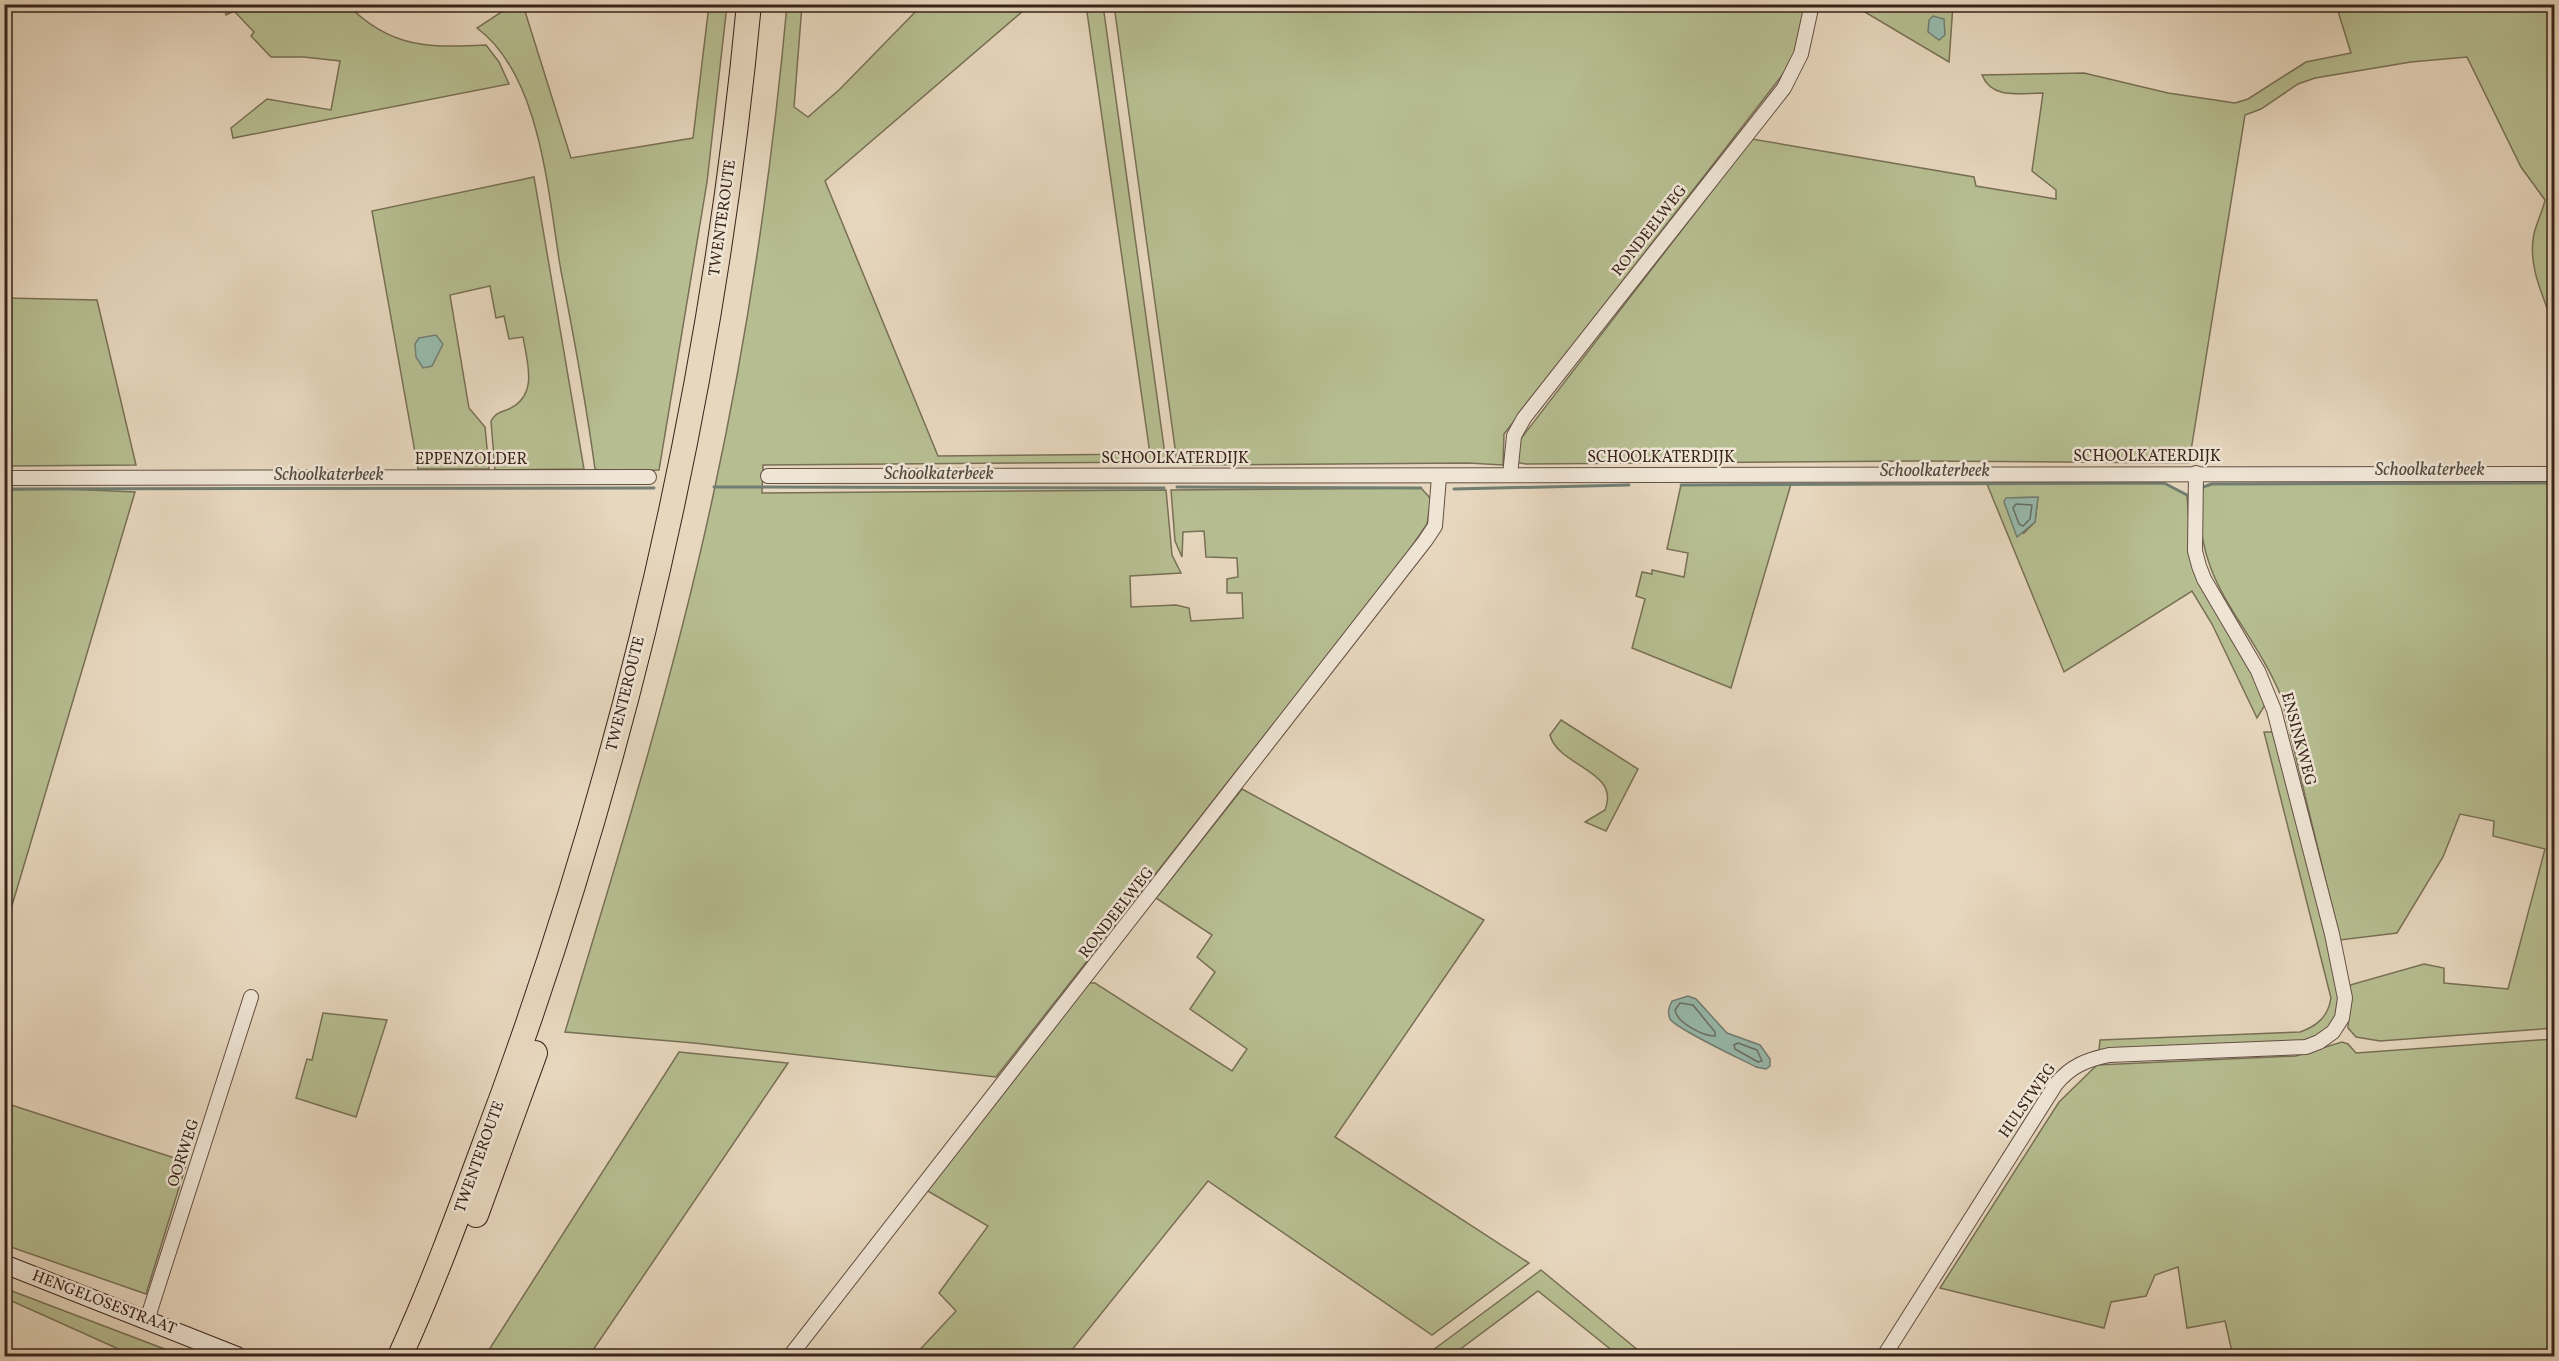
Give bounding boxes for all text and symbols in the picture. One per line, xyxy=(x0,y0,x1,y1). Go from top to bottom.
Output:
street label: TWENTEROUTE xyxy=(704,158,742,278)
street label: RONDEELWEG xyxy=(1607,181,1693,281)
street label: SCHOOLKATERDIJK xyxy=(2073,446,2221,468)
street label: SCHOOLKATERDIJK xyxy=(1587,447,1735,469)
street label: SCHOOLKATERDIJK xyxy=(1101,448,1249,470)
street label: EPPENZOLDER xyxy=(415,449,527,471)
water label: Schoolkaterbeek xyxy=(2375,458,2485,483)
water label: Schoolkaterbeek xyxy=(1880,459,1990,484)
water label: Schoolkaterbeek xyxy=(884,462,994,487)
water label: Schoolkaterbeek xyxy=(274,463,384,488)
street label: TWENTEROUTE xyxy=(601,634,651,754)
street label: ENSINKWEG xyxy=(2275,690,2321,788)
street label: RONDEELWEG xyxy=(1074,863,1160,963)
street label: HULSTWEG xyxy=(1994,1059,2062,1143)
street label: TWENTEROUTE xyxy=(450,1098,510,1216)
street label: OORWEG xyxy=(163,1116,205,1190)
street label: HENGELOSESTRAAT xyxy=(29,1265,179,1341)

